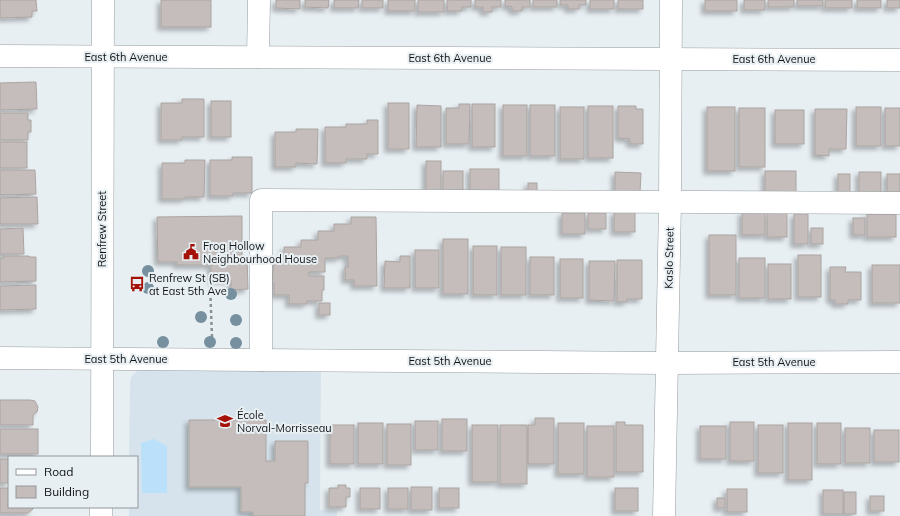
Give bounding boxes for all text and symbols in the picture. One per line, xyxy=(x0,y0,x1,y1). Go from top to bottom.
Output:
street label: East 6th Avenue xyxy=(84,50,168,64)
street label: East 6th Avenue xyxy=(408,51,492,65)
street label: East 6th Avenue xyxy=(732,52,816,66)
street label: Renfrew Street xyxy=(95,191,109,267)
street label: Kaslo Street xyxy=(661,227,677,289)
place label: Frog Hollow Neighbourhood House xyxy=(203,239,317,266)
public building icon: Frog Hollow Neighbourhood House xyxy=(182,243,200,261)
place label: Renfrew St (SB) at East 5th Ave xyxy=(149,271,230,298)
bus stop icon: Renfrew St (SB) at East 5th Ave xyxy=(128,275,146,293)
street label: East 5th Avenue xyxy=(84,352,168,366)
street label: East 5th Avenue xyxy=(408,354,492,368)
street label: East 5th Avenue xyxy=(732,355,816,369)
place label: École Norval-Morrisseau xyxy=(237,408,332,435)
school or university icon: École Norval-Morrisseau xyxy=(216,412,234,430)
legend xyxy=(8,456,138,508)
text: Road xyxy=(44,464,73,479)
text: Building xyxy=(44,484,89,499)

